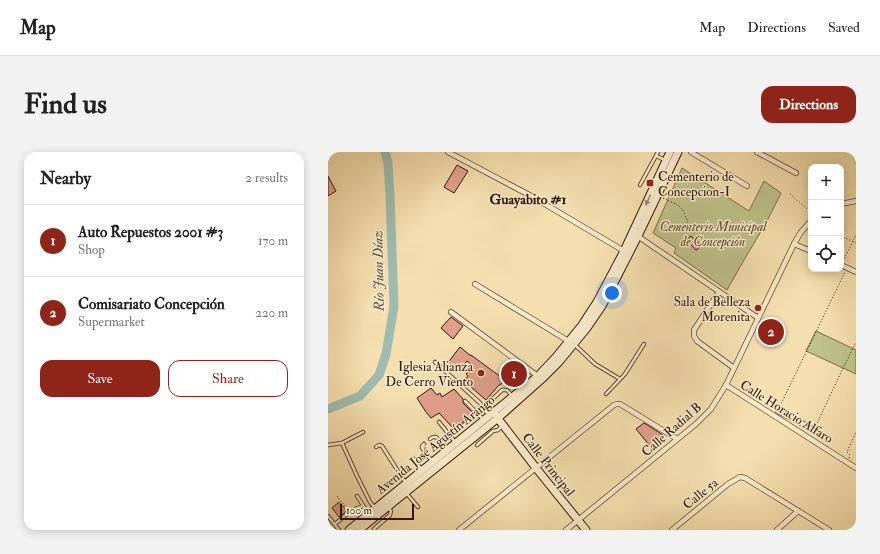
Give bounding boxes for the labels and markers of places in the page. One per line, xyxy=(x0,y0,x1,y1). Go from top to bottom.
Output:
place label: Cementerio de Concepcion-I xyxy=(658,169,734,201)
marker: Cementerio de Concepcion-I xyxy=(645,178,655,188)
place label: Sala de Belleza Morenita xyxy=(674,294,751,325)
marker: Sala de Belleza Morenita xyxy=(753,303,763,313)
pin: 2 xyxy=(758,317,784,347)
place label: Iglesia Alianza De Cerro Viento xyxy=(386,359,474,390)
pin: 1 xyxy=(501,359,527,389)
marker: Iglesia Alianza De Cerro Viento xyxy=(476,368,486,378)

